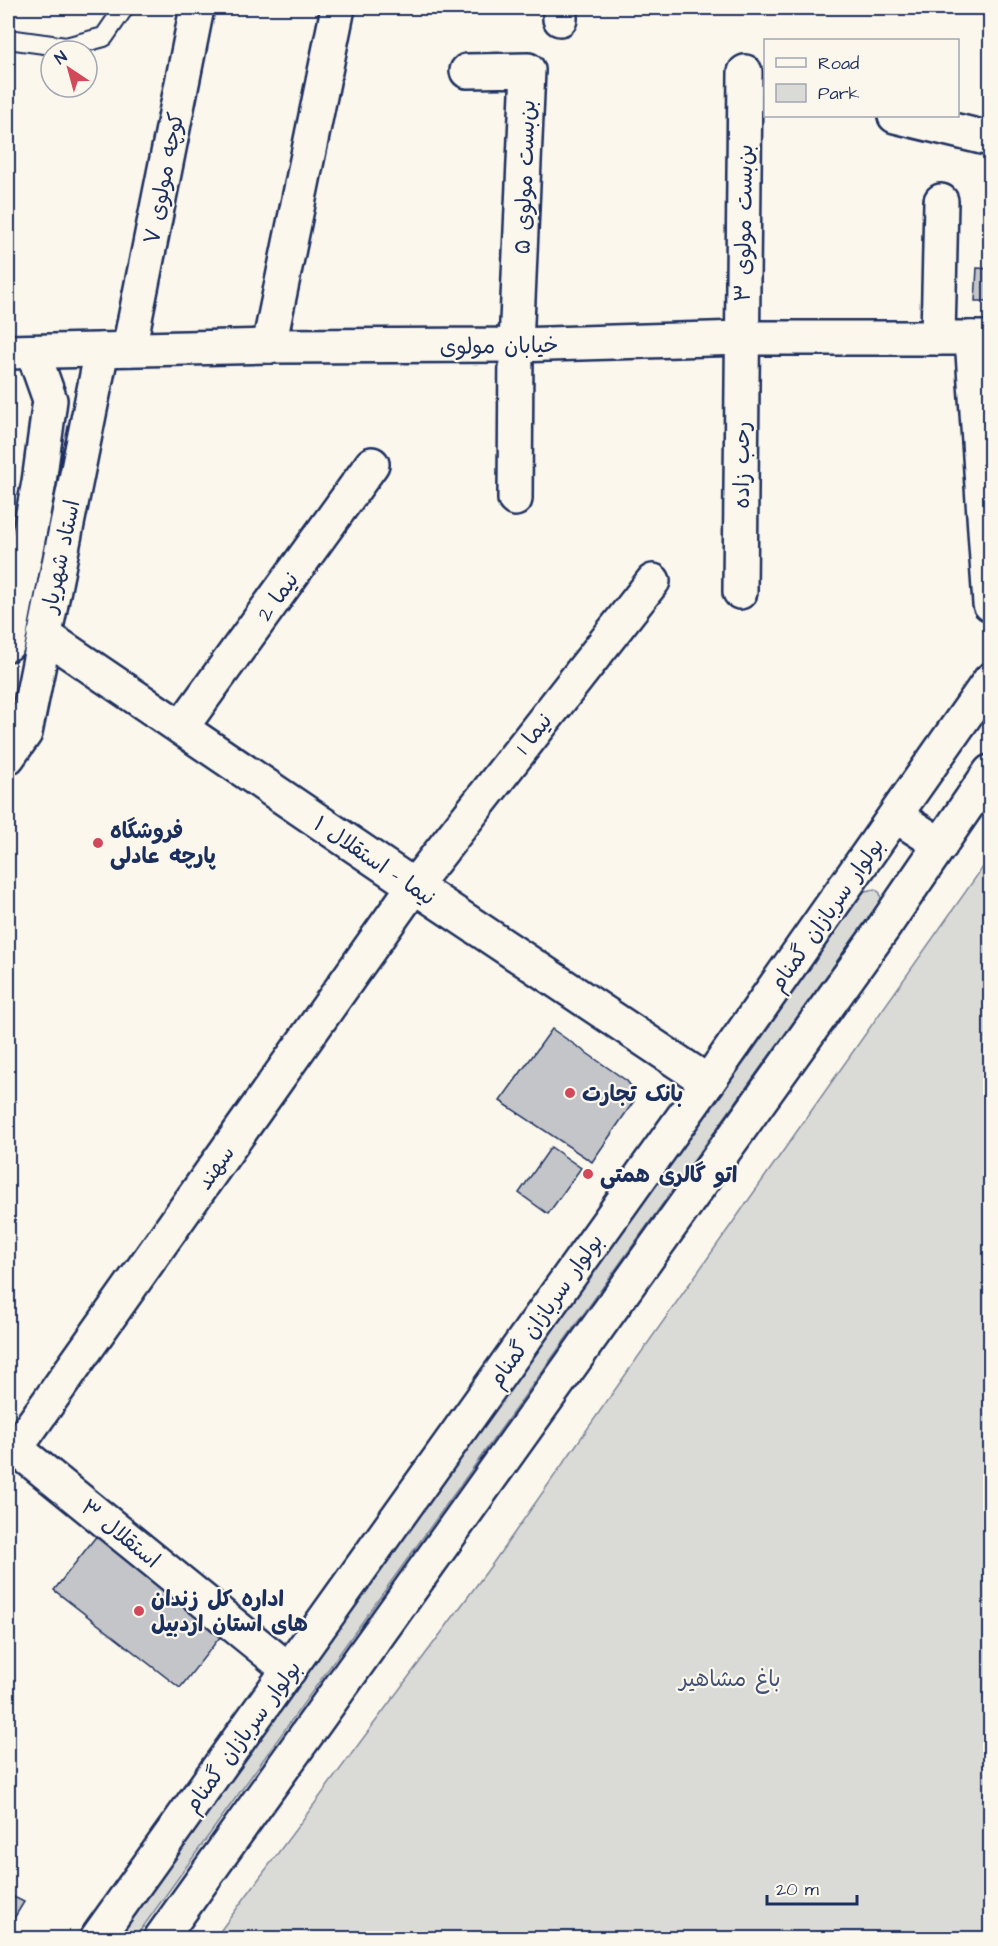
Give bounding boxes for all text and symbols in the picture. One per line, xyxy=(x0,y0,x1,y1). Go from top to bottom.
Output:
north arrow xyxy=(39,39,99,99)
legend xyxy=(764,39,959,117)
text: N xyxy=(50,46,71,70)
text: Road xyxy=(818,51,859,76)
text: Park xyxy=(818,81,860,106)
street label: بن‌بست مولوی ۵ xyxy=(507,99,544,255)
street label: کوچه مولوی ۷ xyxy=(136,110,192,247)
street label: بن‌بست مولوی ۳ xyxy=(728,144,761,302)
street label: خیابان مولوی xyxy=(439,330,559,363)
street label: رحب زاده xyxy=(727,421,758,509)
street label: استاد شهریار xyxy=(34,497,89,618)
street label: نیما 2 xyxy=(250,566,307,628)
street label: نیما 1 xyxy=(508,707,560,761)
street label: نیما - استقلال ۱ xyxy=(307,809,441,914)
place label: فروشگاه پارچه عادلی xyxy=(110,816,217,872)
street label: بولوار سربازان گمنام xyxy=(762,832,893,999)
marker: فروشگاه پارچه عادلی xyxy=(91,836,105,850)
place label: بانک تجارت xyxy=(582,1079,683,1110)
marker: بانک تجارت xyxy=(563,1086,577,1100)
street label: سهند xyxy=(190,1139,243,1196)
place label: اتو گالری همتی xyxy=(600,1160,737,1191)
marker: اتو گالری همتی xyxy=(581,1167,595,1181)
street label: بولوار سربازان گمنام xyxy=(481,1228,612,1395)
street label: استقلال ۳ xyxy=(74,1492,166,1576)
place label: اداره کل زندان های استان اردبیل xyxy=(151,1584,308,1640)
marker: اداره کل زندان های استان اردبیل xyxy=(132,1604,146,1618)
street label: بولوار سربازان گمنام xyxy=(177,1654,310,1820)
park label: باغ مشاهیر xyxy=(677,1664,781,1695)
scale bar xyxy=(767,1868,857,1906)
text: 20 m xyxy=(776,1877,819,1902)

